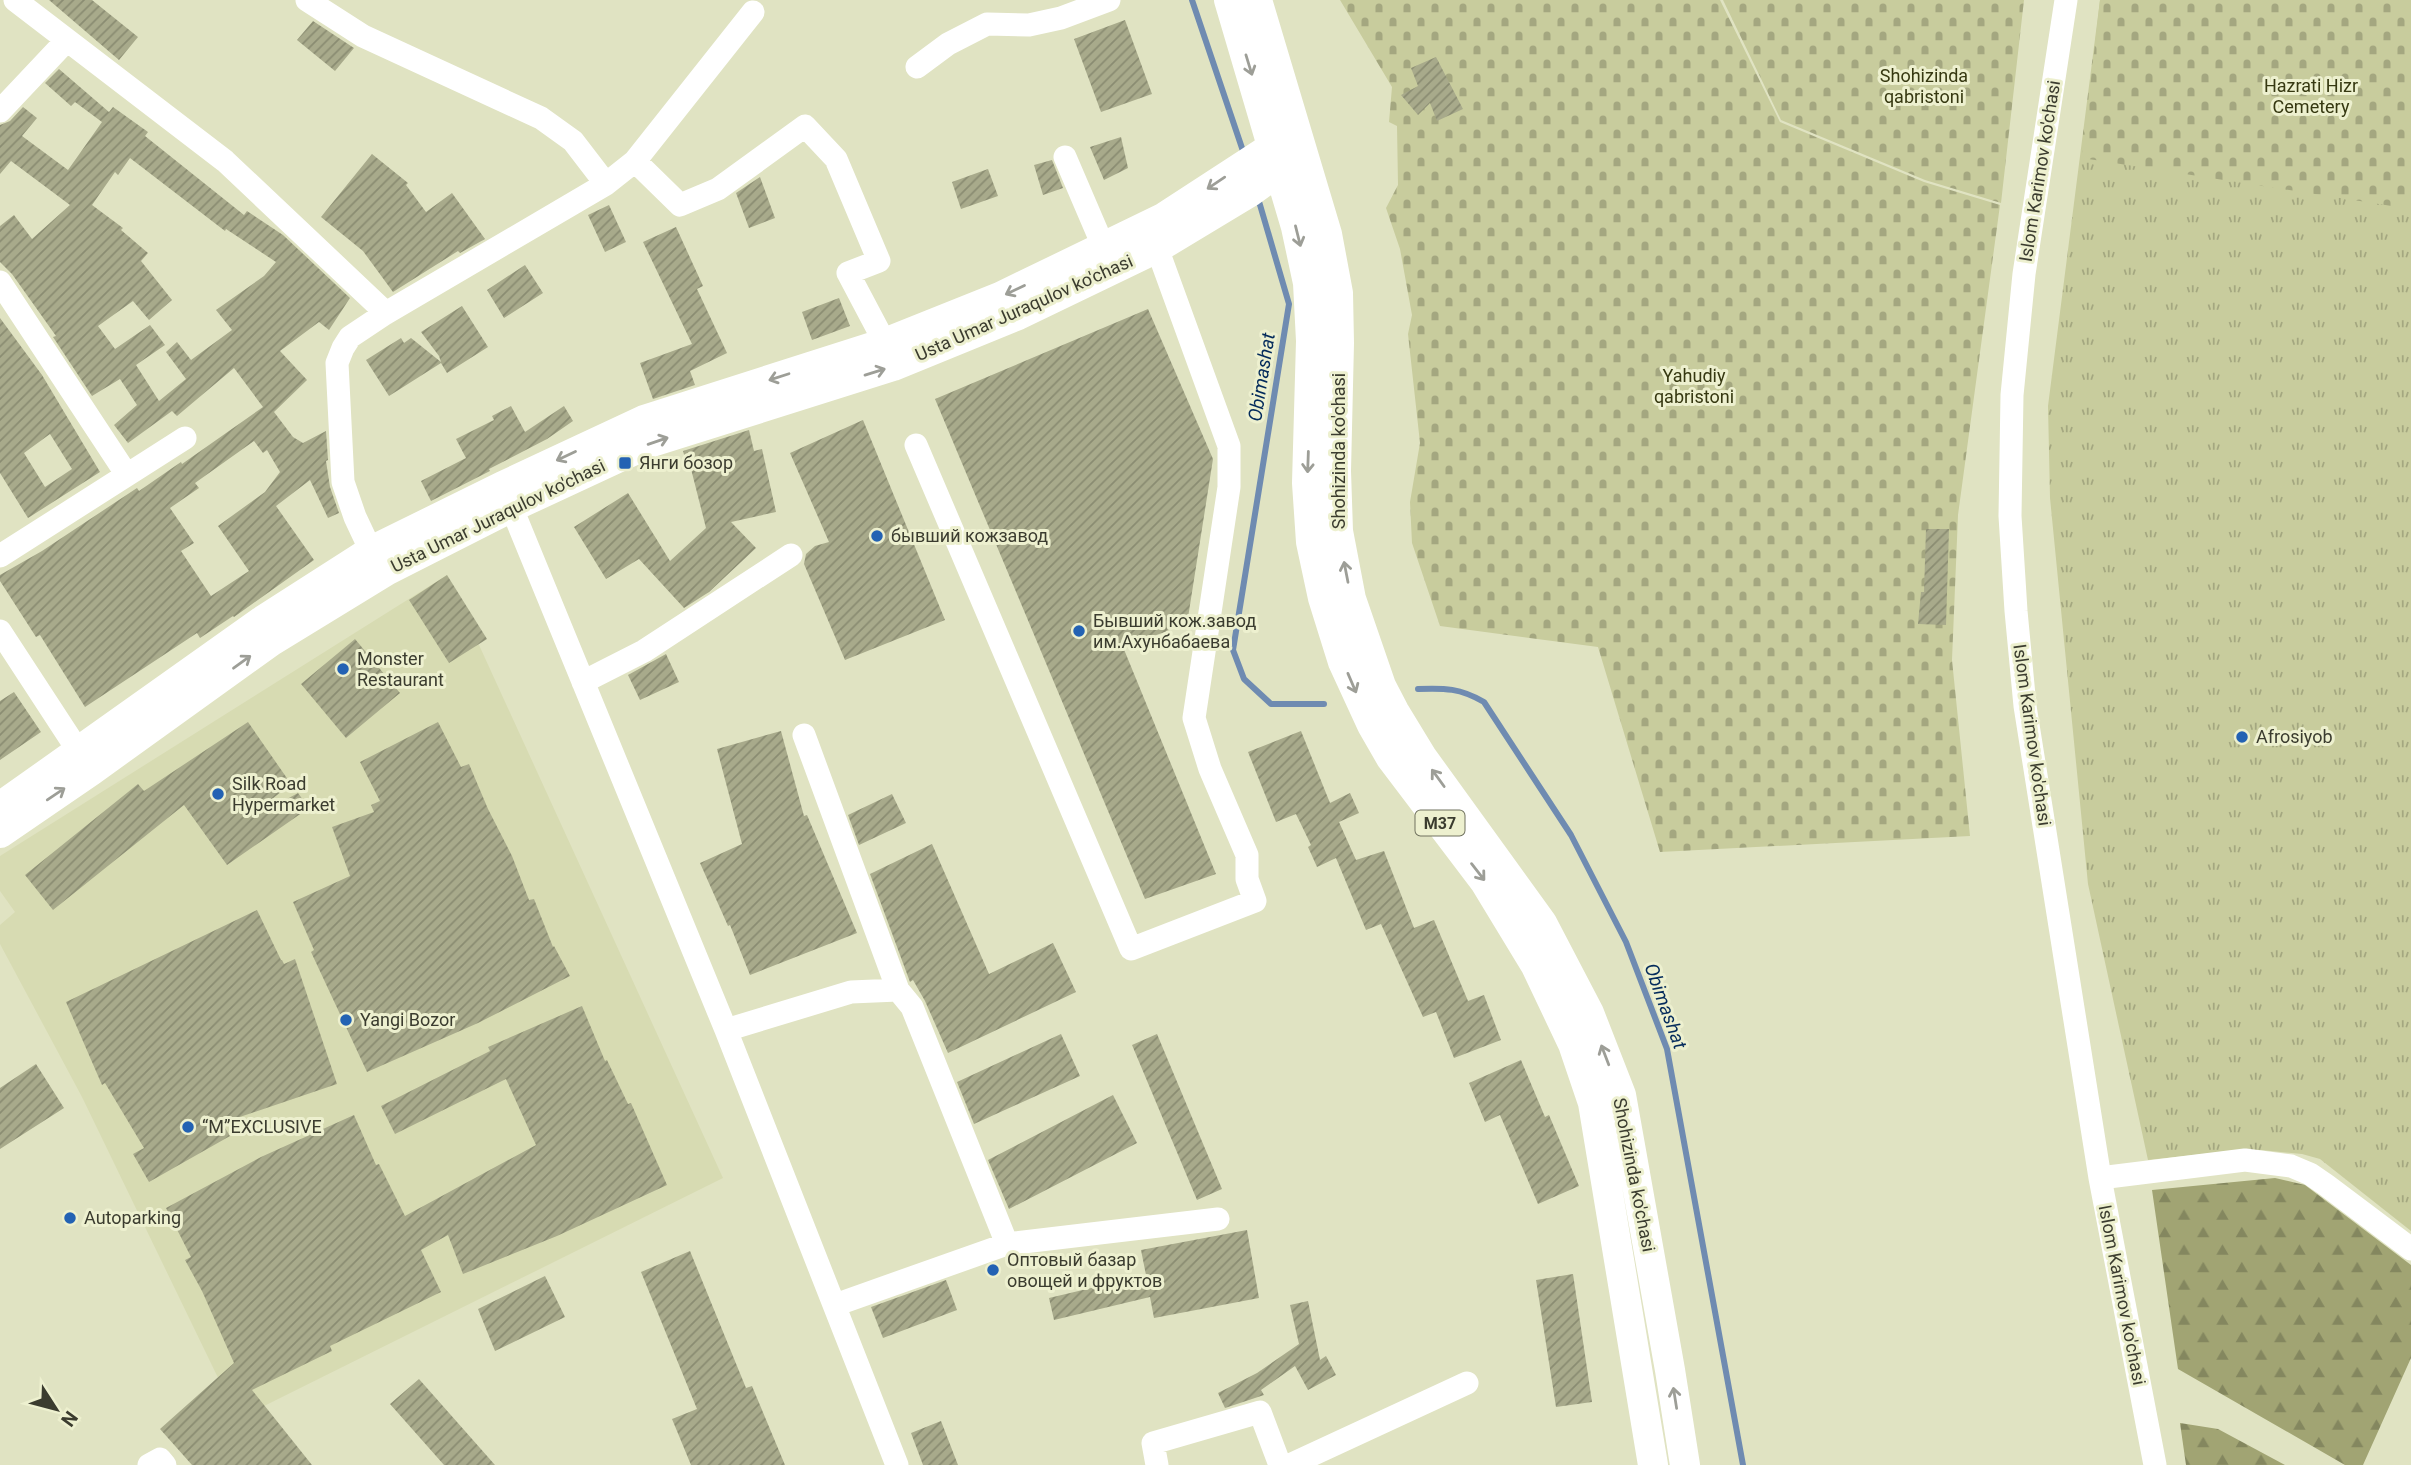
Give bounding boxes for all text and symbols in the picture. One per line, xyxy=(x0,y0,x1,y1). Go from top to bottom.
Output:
one-way arrow xyxy=(1243,54,1256,76)
park label: Shohizinda qabristoni xyxy=(1880,65,1968,107)
park label: Hazrati Hizr Cemetery xyxy=(2264,75,2358,117)
street label: Islom Karimov ko'chasi xyxy=(2015,79,2064,263)
one-way arrow xyxy=(1207,176,1226,191)
one-way arrow xyxy=(1292,224,1305,247)
street label: Usta Umar Juraqulov ko'chasi xyxy=(912,250,1136,365)
one-way arrow xyxy=(1005,284,1026,298)
water label: Obimashat xyxy=(1243,330,1280,423)
one-way arrow xyxy=(863,365,885,377)
park label: Yahudiy qabristoni xyxy=(1654,365,1734,407)
one-way arrow xyxy=(768,371,790,384)
street label: Shohizinda ko'chasi xyxy=(1328,373,1349,529)
one-way arrow xyxy=(646,434,668,446)
one-way arrow xyxy=(556,450,577,464)
one-way arrow xyxy=(1301,451,1314,474)
place label: Янги бозор xyxy=(639,452,733,473)
street label: Usta Umar Juraqulov ko'chasi xyxy=(387,454,608,577)
marker: Янги бозор xyxy=(617,455,633,471)
place label: бывший кожзавод xyxy=(891,525,1048,546)
marker: бывший кожзавод xyxy=(869,528,885,544)
one-way arrow xyxy=(1339,561,1352,584)
place label: Бывший кож.завод им.Ахунбабаева xyxy=(1093,610,1256,652)
marker: Бывший кож.завод им.Ахунбабаева xyxy=(1071,623,1087,639)
street label: Islom Karimov ko'chasi xyxy=(2009,643,2056,827)
place label: Monster Restaurant xyxy=(357,648,444,690)
one-way arrow xyxy=(232,655,251,669)
marker: Monster Restaurant xyxy=(335,661,351,677)
one-way arrow xyxy=(1347,672,1360,694)
place label: Afrosiyob xyxy=(2256,726,2333,747)
marker: Afrosiyob xyxy=(2234,729,2250,745)
one-way arrow xyxy=(1430,769,1445,788)
place label: Silk Road Hypermarket xyxy=(232,773,335,815)
marker: Silk Road Hypermarket xyxy=(210,786,226,802)
one-way arrow xyxy=(46,787,66,801)
road number: M37 xyxy=(1416,810,1464,836)
one-way arrow xyxy=(1470,863,1485,881)
water label: Obimashat xyxy=(1639,960,1692,1053)
place label: Yangi Bozor xyxy=(360,1009,455,1030)
marker: Yangi Bozor xyxy=(338,1012,354,1028)
one-way arrow xyxy=(1598,1045,1611,1067)
street label: Shohizinda ko'chasi xyxy=(1609,1096,1660,1254)
place label: “M”EXCLUSIVE xyxy=(202,1116,322,1137)
marker: “M”EXCLUSIVE xyxy=(180,1119,196,1135)
street label: Islom Karimov ko'chasi xyxy=(2095,1203,2150,1387)
place label: Autoparking xyxy=(84,1207,181,1228)
marker: Autoparking xyxy=(62,1210,78,1226)
place label: Оптовый базар овощей и фруктов xyxy=(1007,1249,1162,1291)
marker: Оптовый базар овощей и фруктов xyxy=(985,1262,1001,1278)
north arrow xyxy=(21,1374,91,1444)
one-way arrow xyxy=(1668,1387,1681,1409)
text: N xyxy=(56,1407,83,1431)

